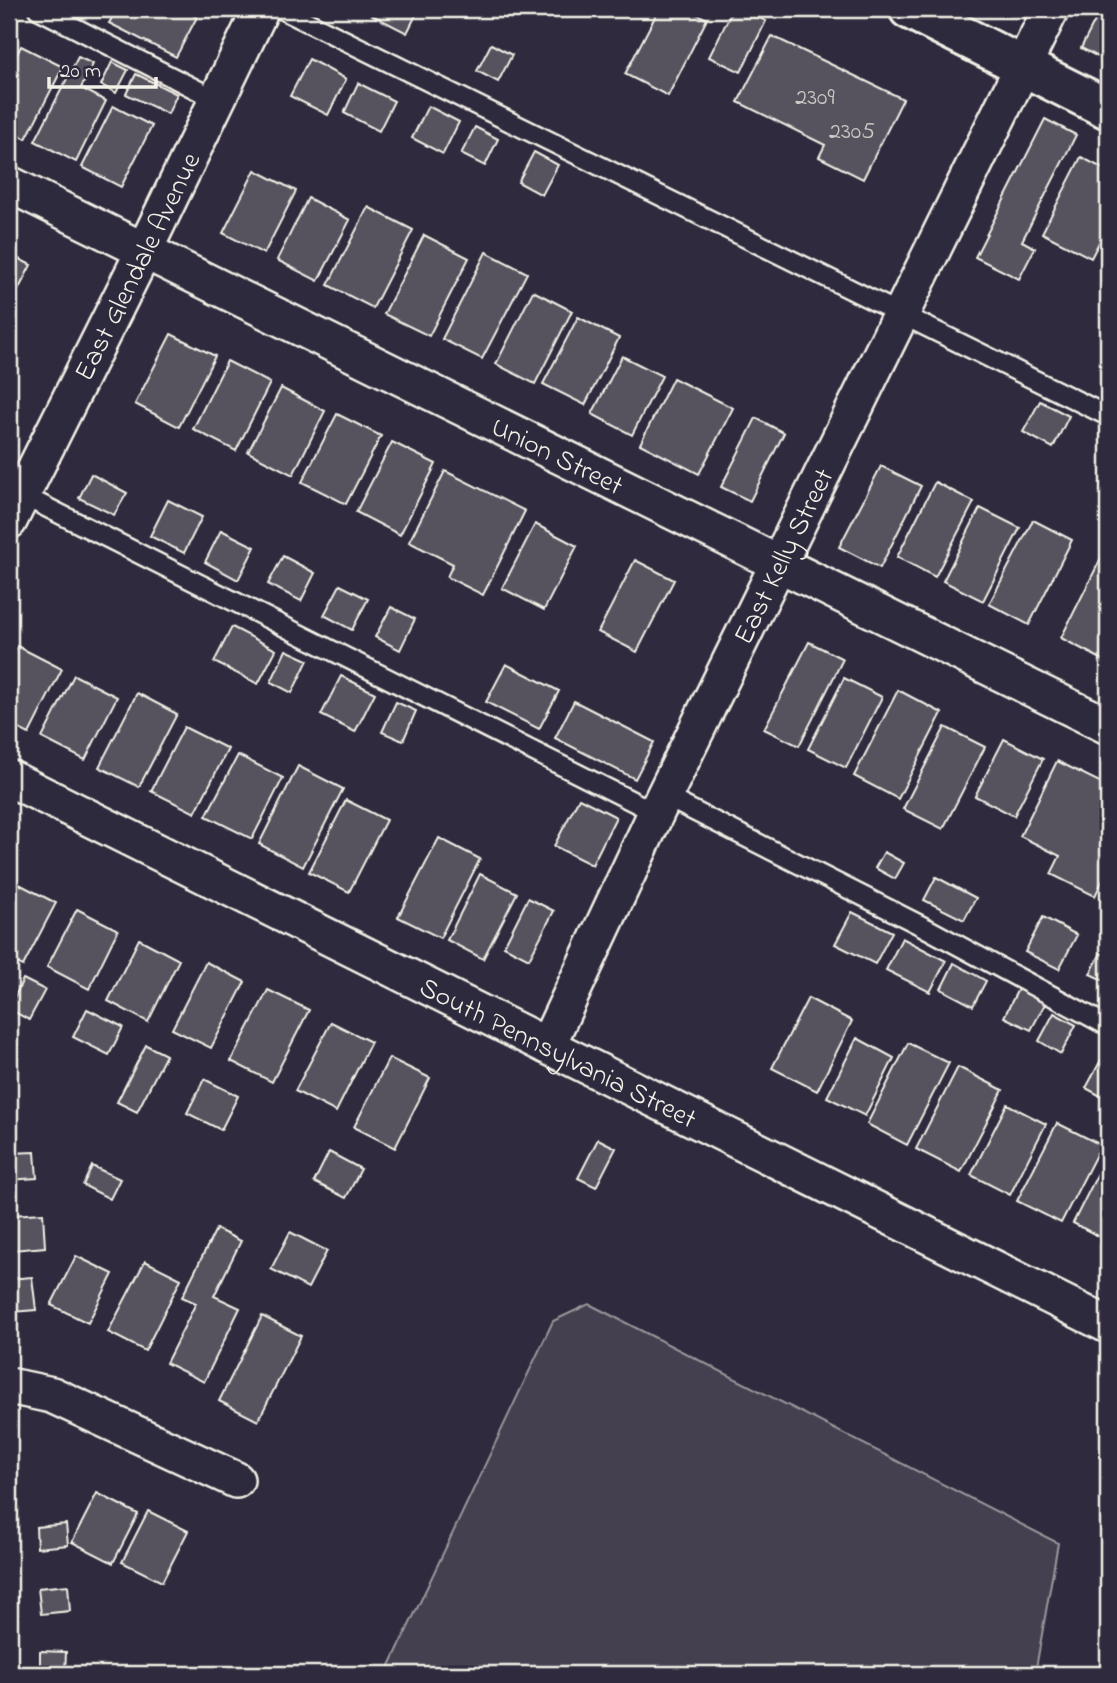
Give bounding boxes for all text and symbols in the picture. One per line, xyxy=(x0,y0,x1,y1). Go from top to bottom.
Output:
scale bar xyxy=(49,46,156,90)
text: 20 m xyxy=(60,57,101,87)
house number: 2309 xyxy=(795,81,835,116)
house number: 2305 xyxy=(829,115,875,150)
street label: East Glendale Avenue xyxy=(65,146,213,389)
street label: Union Street xyxy=(483,408,629,508)
street label: East Kelly Street xyxy=(725,462,846,652)
street label: South Pennsylvania Street xyxy=(411,968,703,1141)

